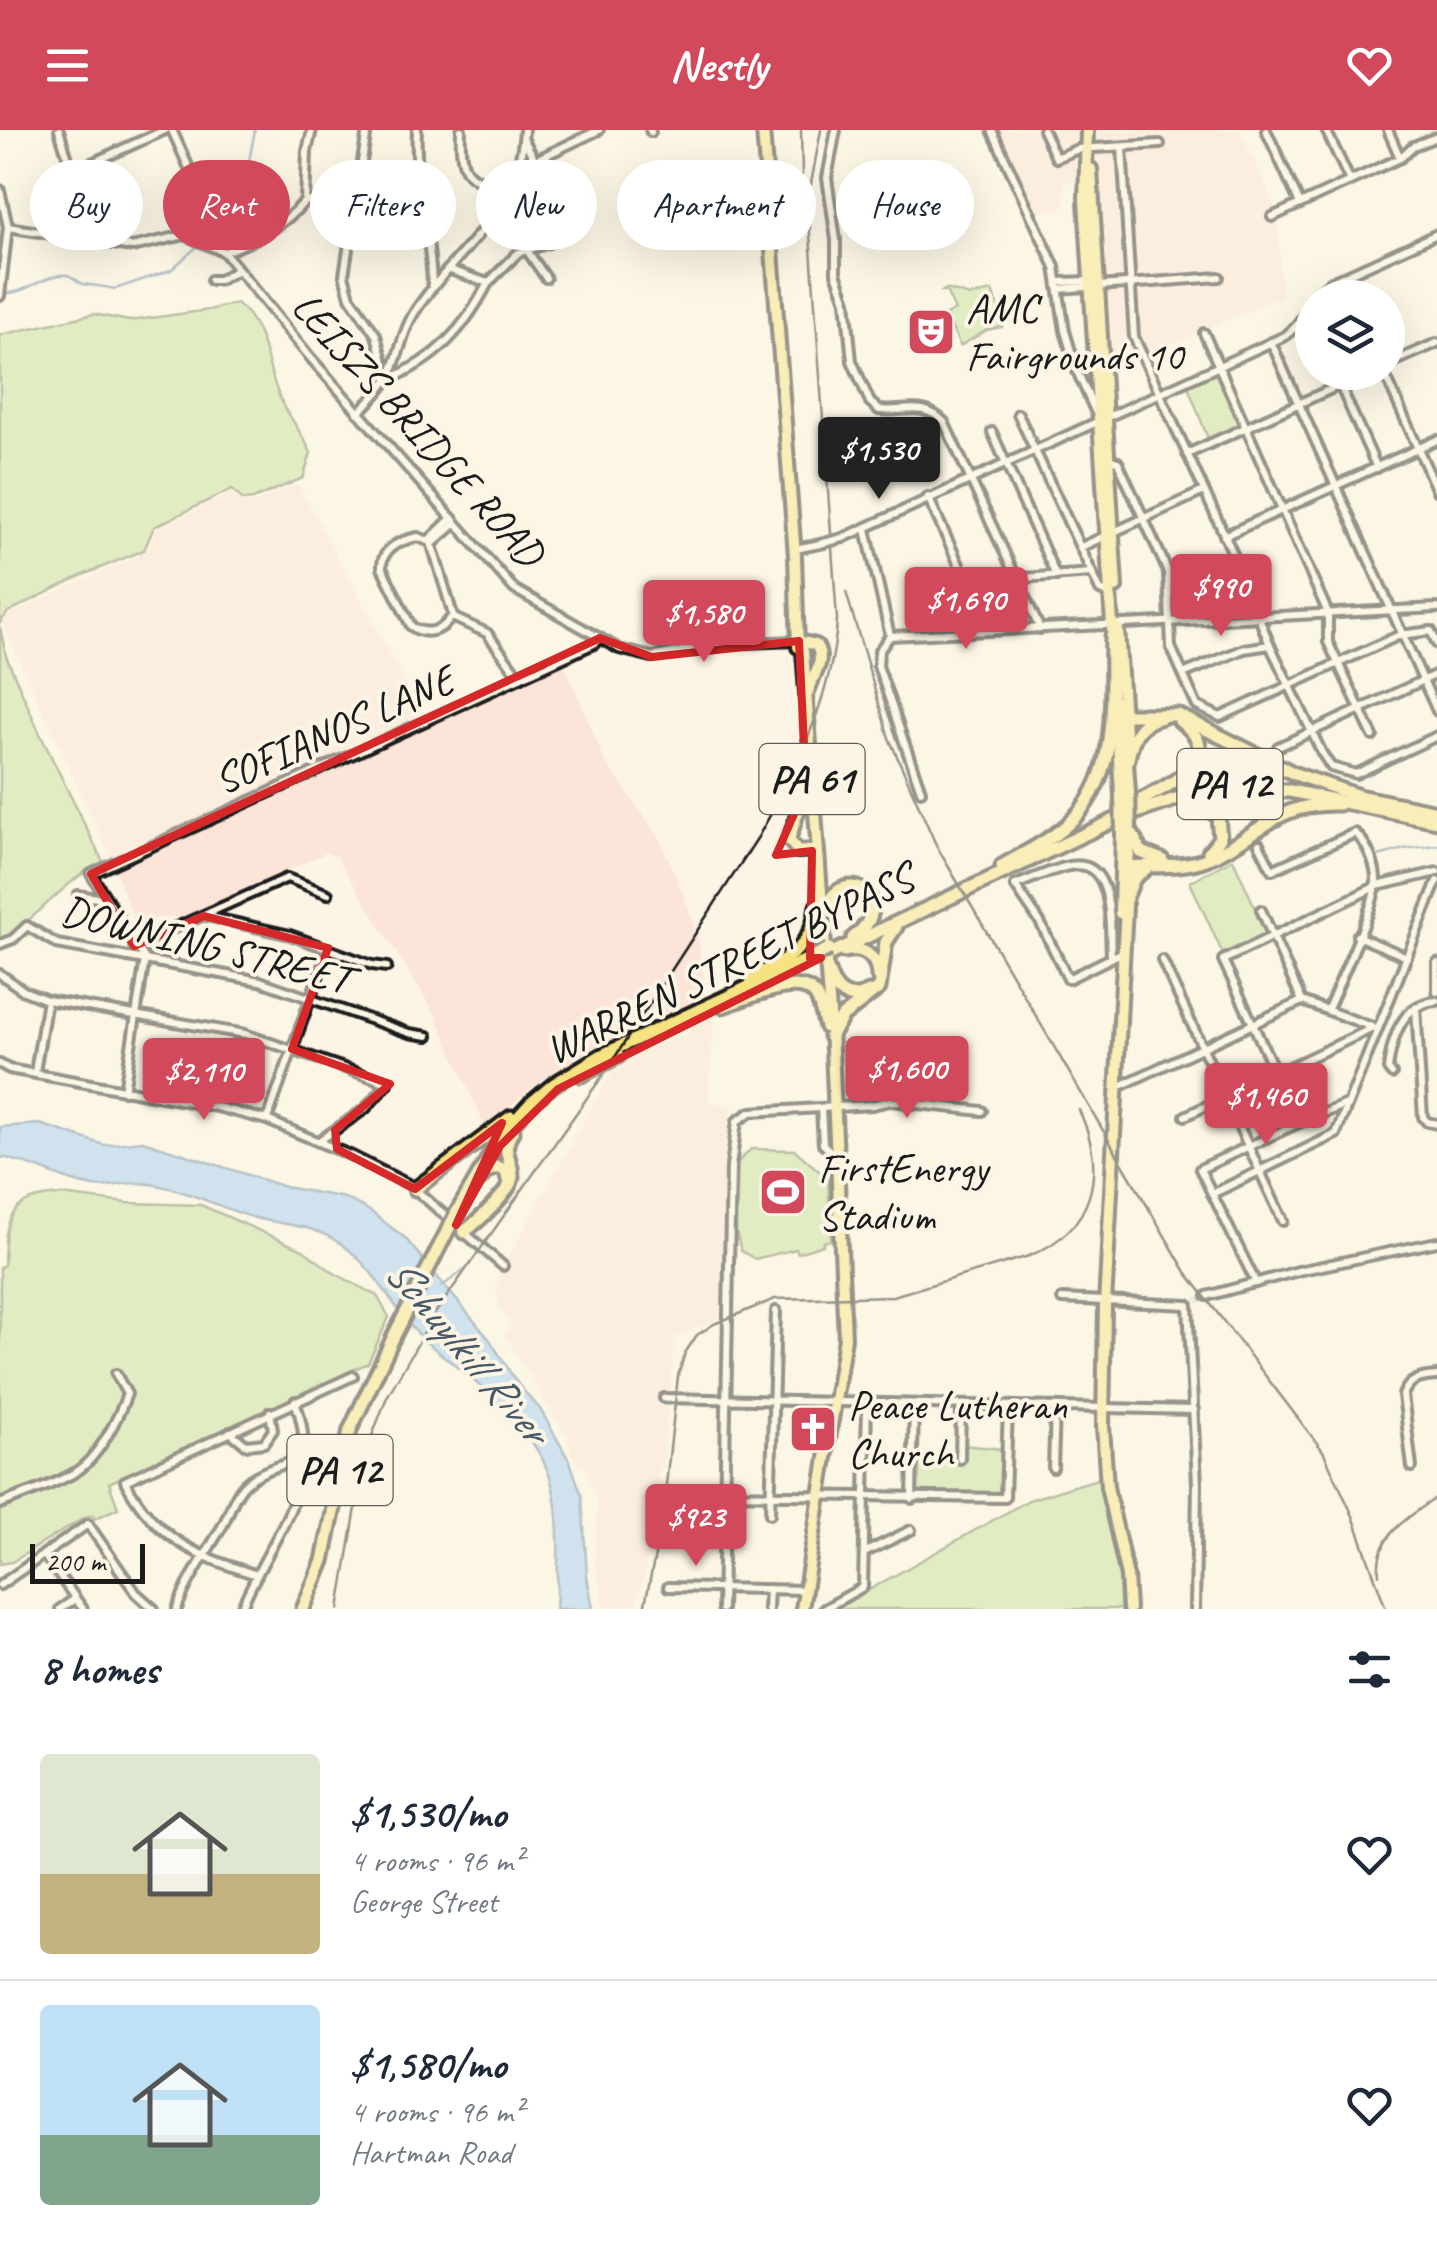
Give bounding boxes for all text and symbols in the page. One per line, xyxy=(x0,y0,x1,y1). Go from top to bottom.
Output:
text: Nestly xyxy=(670,37,767,94)
icon: menu xyxy=(40,38,95,93)
icon: heart xyxy=(1342,38,1397,93)
chip: Buy xyxy=(30,160,143,250)
chip: Rent xyxy=(163,160,290,250)
chip: Filters xyxy=(310,160,456,250)
chip: New xyxy=(476,160,597,250)
chip: Apartment xyxy=(617,160,816,250)
chip: House xyxy=(836,160,974,250)
map controls xyxy=(1295,280,1405,390)
button: layers xyxy=(1295,280,1405,390)
street label: LEISZS BRIDGE ROAD xyxy=(281,281,558,580)
place label: AMC Fairgrounds 10 xyxy=(966,282,1186,383)
theatre icon: AMC Fairgrounds 10 xyxy=(905,306,957,358)
pin: $1,530 xyxy=(798,417,960,502)
text: $1,530 xyxy=(840,429,918,470)
pin: $990 xyxy=(1162,554,1280,639)
text: $990 xyxy=(1193,566,1249,607)
pin: $1,690 xyxy=(885,567,1047,652)
text: $1,690 xyxy=(927,579,1005,620)
pin: $1,580 xyxy=(623,580,785,665)
text: $1,580 xyxy=(665,592,743,633)
street label: SOFIANOS LANE xyxy=(206,651,467,807)
road number: PA 61 xyxy=(760,744,864,814)
road number: PA 12 xyxy=(1178,749,1282,819)
street label: WARREN STREET BYPASS xyxy=(536,849,928,1076)
street label: DOWNING STREET xyxy=(56,883,366,1009)
pin: $1,600 xyxy=(826,1036,988,1121)
pin: $2,110 xyxy=(123,1038,285,1123)
text: $1,600 xyxy=(867,1048,947,1089)
text: $2,110 xyxy=(165,1050,243,1091)
pin: $1,460 xyxy=(1185,1063,1347,1148)
text: $1,460 xyxy=(1226,1075,1306,1116)
place label: FirstEnergy Stadium xyxy=(818,1142,991,1243)
sports icon: FirstEnergy Stadium xyxy=(757,1166,809,1218)
water label: Schuylkill River xyxy=(372,1245,566,1460)
place label: Peace Lutheran Church xyxy=(848,1379,1068,1480)
church icon: Peace Lutheran Church xyxy=(787,1403,839,1455)
road number: PA 12 xyxy=(288,1435,392,1505)
pin: $923 xyxy=(637,1484,755,1569)
text: $923 xyxy=(667,1496,725,1537)
scale bar xyxy=(30,1539,145,1584)
text: 200 m xyxy=(45,1544,105,1579)
icon: filters xyxy=(1342,1642,1397,1697)
text: 8 homes xyxy=(40,1643,159,1696)
text: $1,530/mo xyxy=(350,1787,506,1840)
icon: home xyxy=(120,1794,240,1914)
icon: heart xyxy=(1342,1827,1397,1882)
text: 4 rooms · 96 m² xyxy=(350,1840,523,1881)
text: George Street xyxy=(350,1881,497,1922)
text: $1,580/mo xyxy=(350,2038,506,2091)
icon: home xyxy=(120,2045,240,2165)
icon: heart xyxy=(1342,2078,1397,2133)
text: 4 rooms · 96 m² xyxy=(350,2091,523,2132)
text: Hartman Road xyxy=(350,2132,512,2173)

